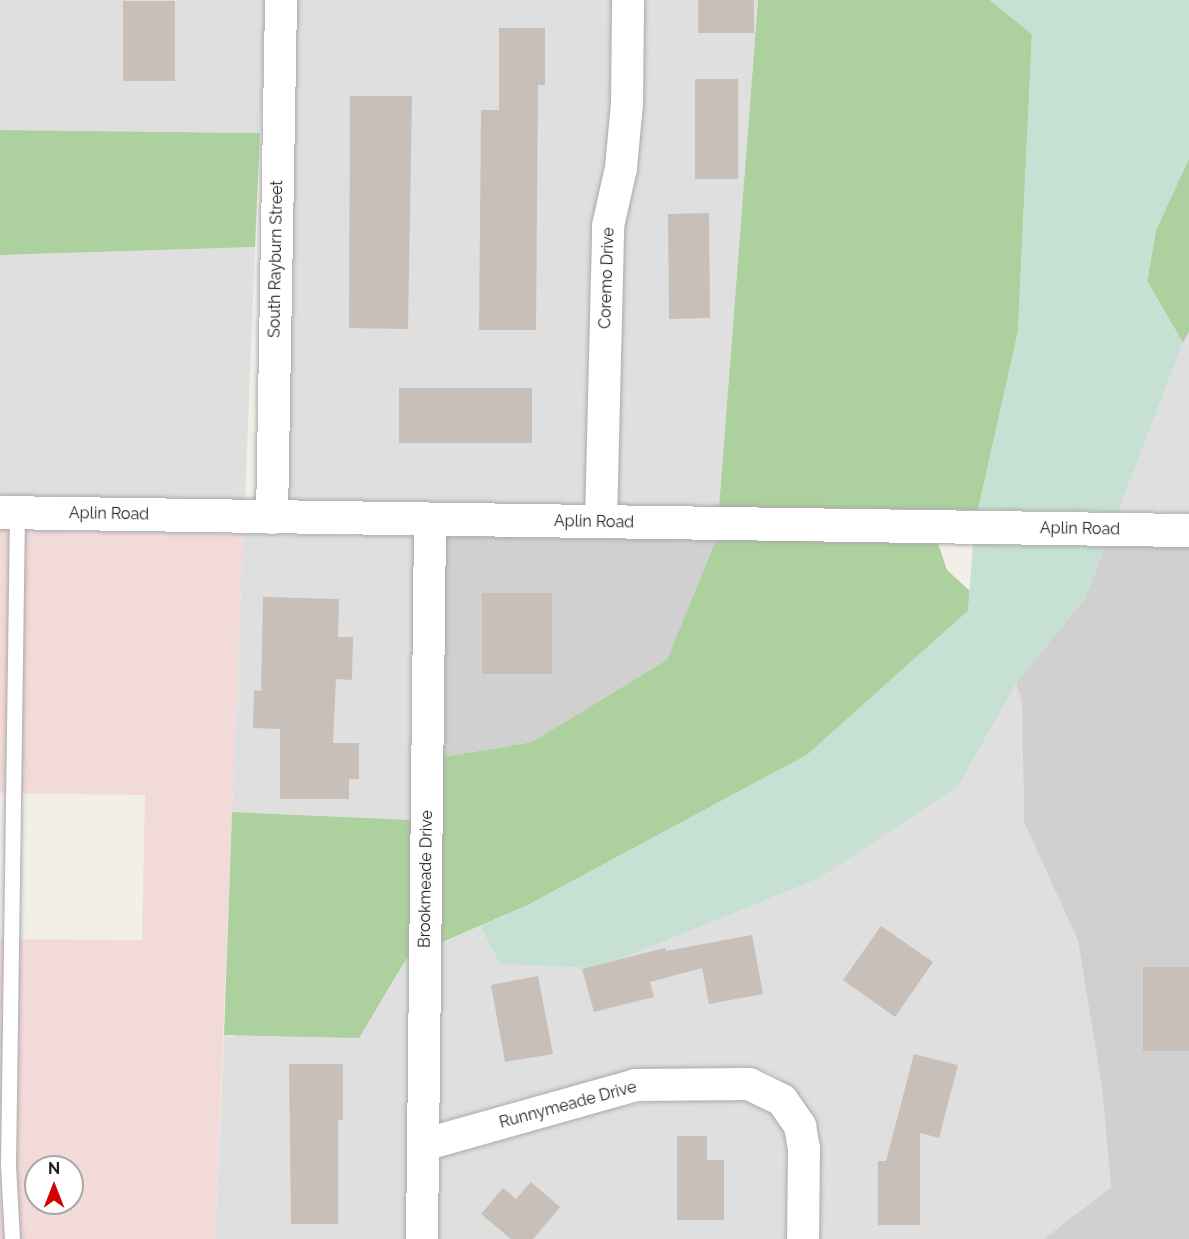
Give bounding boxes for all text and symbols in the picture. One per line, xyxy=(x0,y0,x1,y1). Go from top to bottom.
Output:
street label: South Rayburn Street xyxy=(265,180,287,338)
street label: Coremo Drive xyxy=(596,227,618,329)
street label: Aplin Road xyxy=(69,504,149,524)
street label: Aplin Road xyxy=(554,512,634,532)
street label: Aplin Road xyxy=(1040,519,1120,539)
street label: Brookmeade Drive xyxy=(415,810,437,948)
street label: Runnymeade Drive xyxy=(497,1077,639,1133)
north arrow xyxy=(24,1155,84,1215)
text: N xyxy=(48,1159,60,1178)

